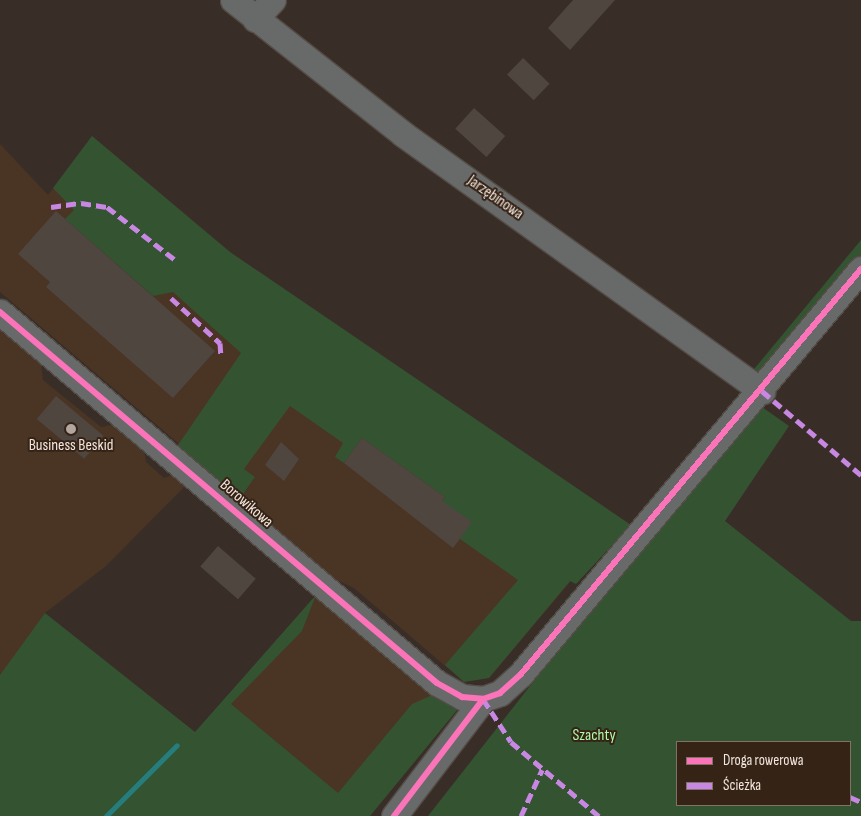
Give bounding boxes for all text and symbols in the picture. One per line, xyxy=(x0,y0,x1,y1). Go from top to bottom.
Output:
street label: Jarzębinowa xyxy=(463,172,527,224)
marker: Business Beskid xyxy=(65,423,77,435)
place label: Business Beskid xyxy=(29,436,113,456)
street label: Borowikowa xyxy=(216,476,276,532)
park label: Szachty xyxy=(572,726,616,746)
legend xyxy=(676,741,851,806)
text: Droga rowerowa xyxy=(723,751,803,770)
text: Ścieżka xyxy=(723,776,761,795)

